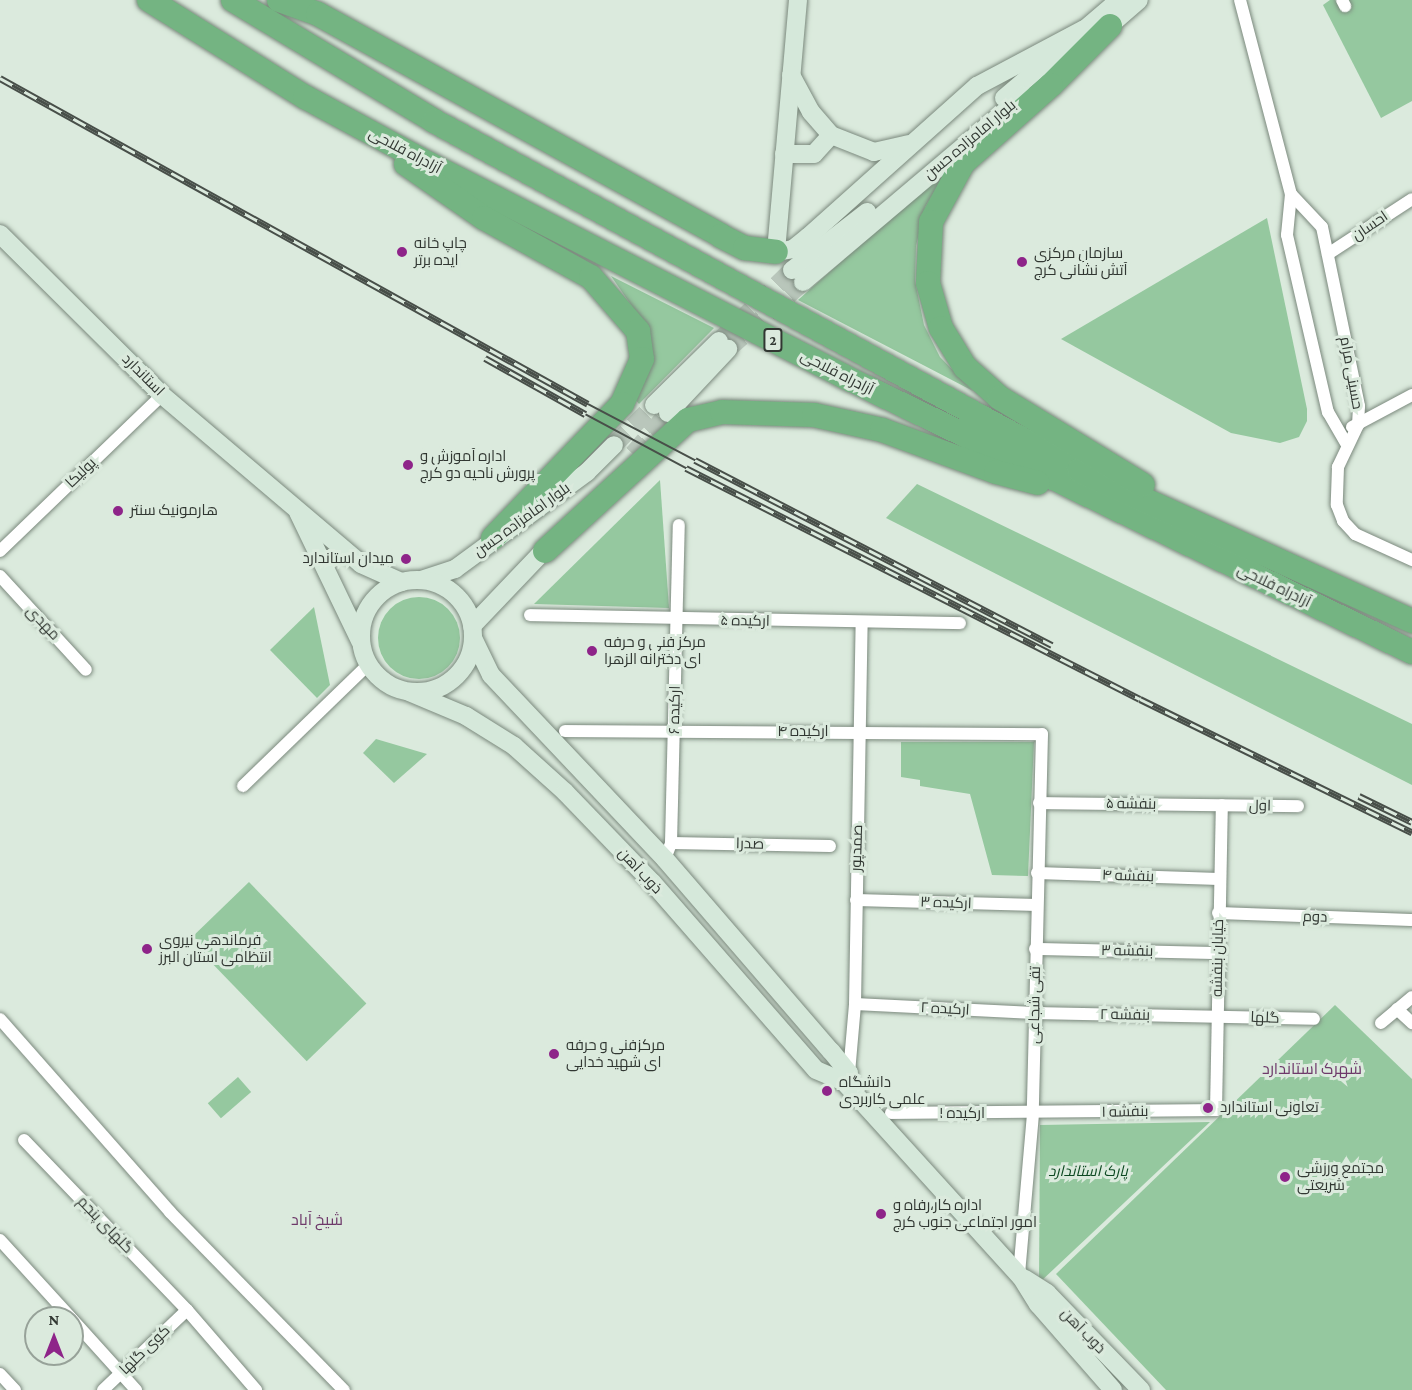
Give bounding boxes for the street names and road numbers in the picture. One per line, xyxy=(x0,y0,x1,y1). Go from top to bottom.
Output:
street label: بلوار امامزاده حسن xyxy=(920,96,1020,184)
street label: آزادراه فلاحی xyxy=(366,124,444,178)
street label: احسان xyxy=(1349,207,1391,245)
road number: 2 xyxy=(762,329,784,351)
street label: حسینی مرام xyxy=(1336,335,1366,411)
street label: آزادراه فلاحی xyxy=(797,347,877,399)
street label: استاندارد xyxy=(118,350,168,400)
street label: پولیکا xyxy=(62,454,100,492)
street label: بلوار امامزاده حسن xyxy=(470,479,574,561)
street label: آزادراه فلاحی xyxy=(1234,560,1314,612)
street label: مهدی xyxy=(22,602,64,644)
street label: ارکیده ۵ xyxy=(720,612,770,630)
street label: ارکیده ۶ xyxy=(666,686,684,734)
street label: ارکیده ۴ xyxy=(777,723,829,741)
street label: بنفشه ۵ xyxy=(1106,795,1156,813)
street label: اول xyxy=(1249,797,1271,815)
street label: صمدپور xyxy=(847,824,867,872)
street label: صدرا xyxy=(736,835,764,853)
street label: ذوب آهن xyxy=(614,844,666,898)
street label: بنفشه ۴ xyxy=(1102,866,1154,886)
street label: ارکیده ۳ xyxy=(920,893,972,913)
street label: دوم xyxy=(1302,908,1328,926)
street label: خیابان بنفشه xyxy=(1208,919,1228,997)
street label: بنفشه ۳ xyxy=(1101,942,1153,960)
street label: تقی شجاعی xyxy=(1025,966,1045,1044)
street label: ارکیده ۲ xyxy=(920,999,970,1019)
street label: بنفشه ۲ xyxy=(1100,1006,1150,1024)
street label: گلها xyxy=(1250,1008,1280,1028)
street label: بنفشه ۱ xyxy=(1101,1103,1149,1121)
street label: ارکیده ۱ xyxy=(939,1105,985,1123)
street label: گلهای پنجم xyxy=(73,1193,137,1257)
street label: ذوب آهن xyxy=(1057,1304,1109,1358)
street label: کوی گلها xyxy=(116,1322,174,1378)

